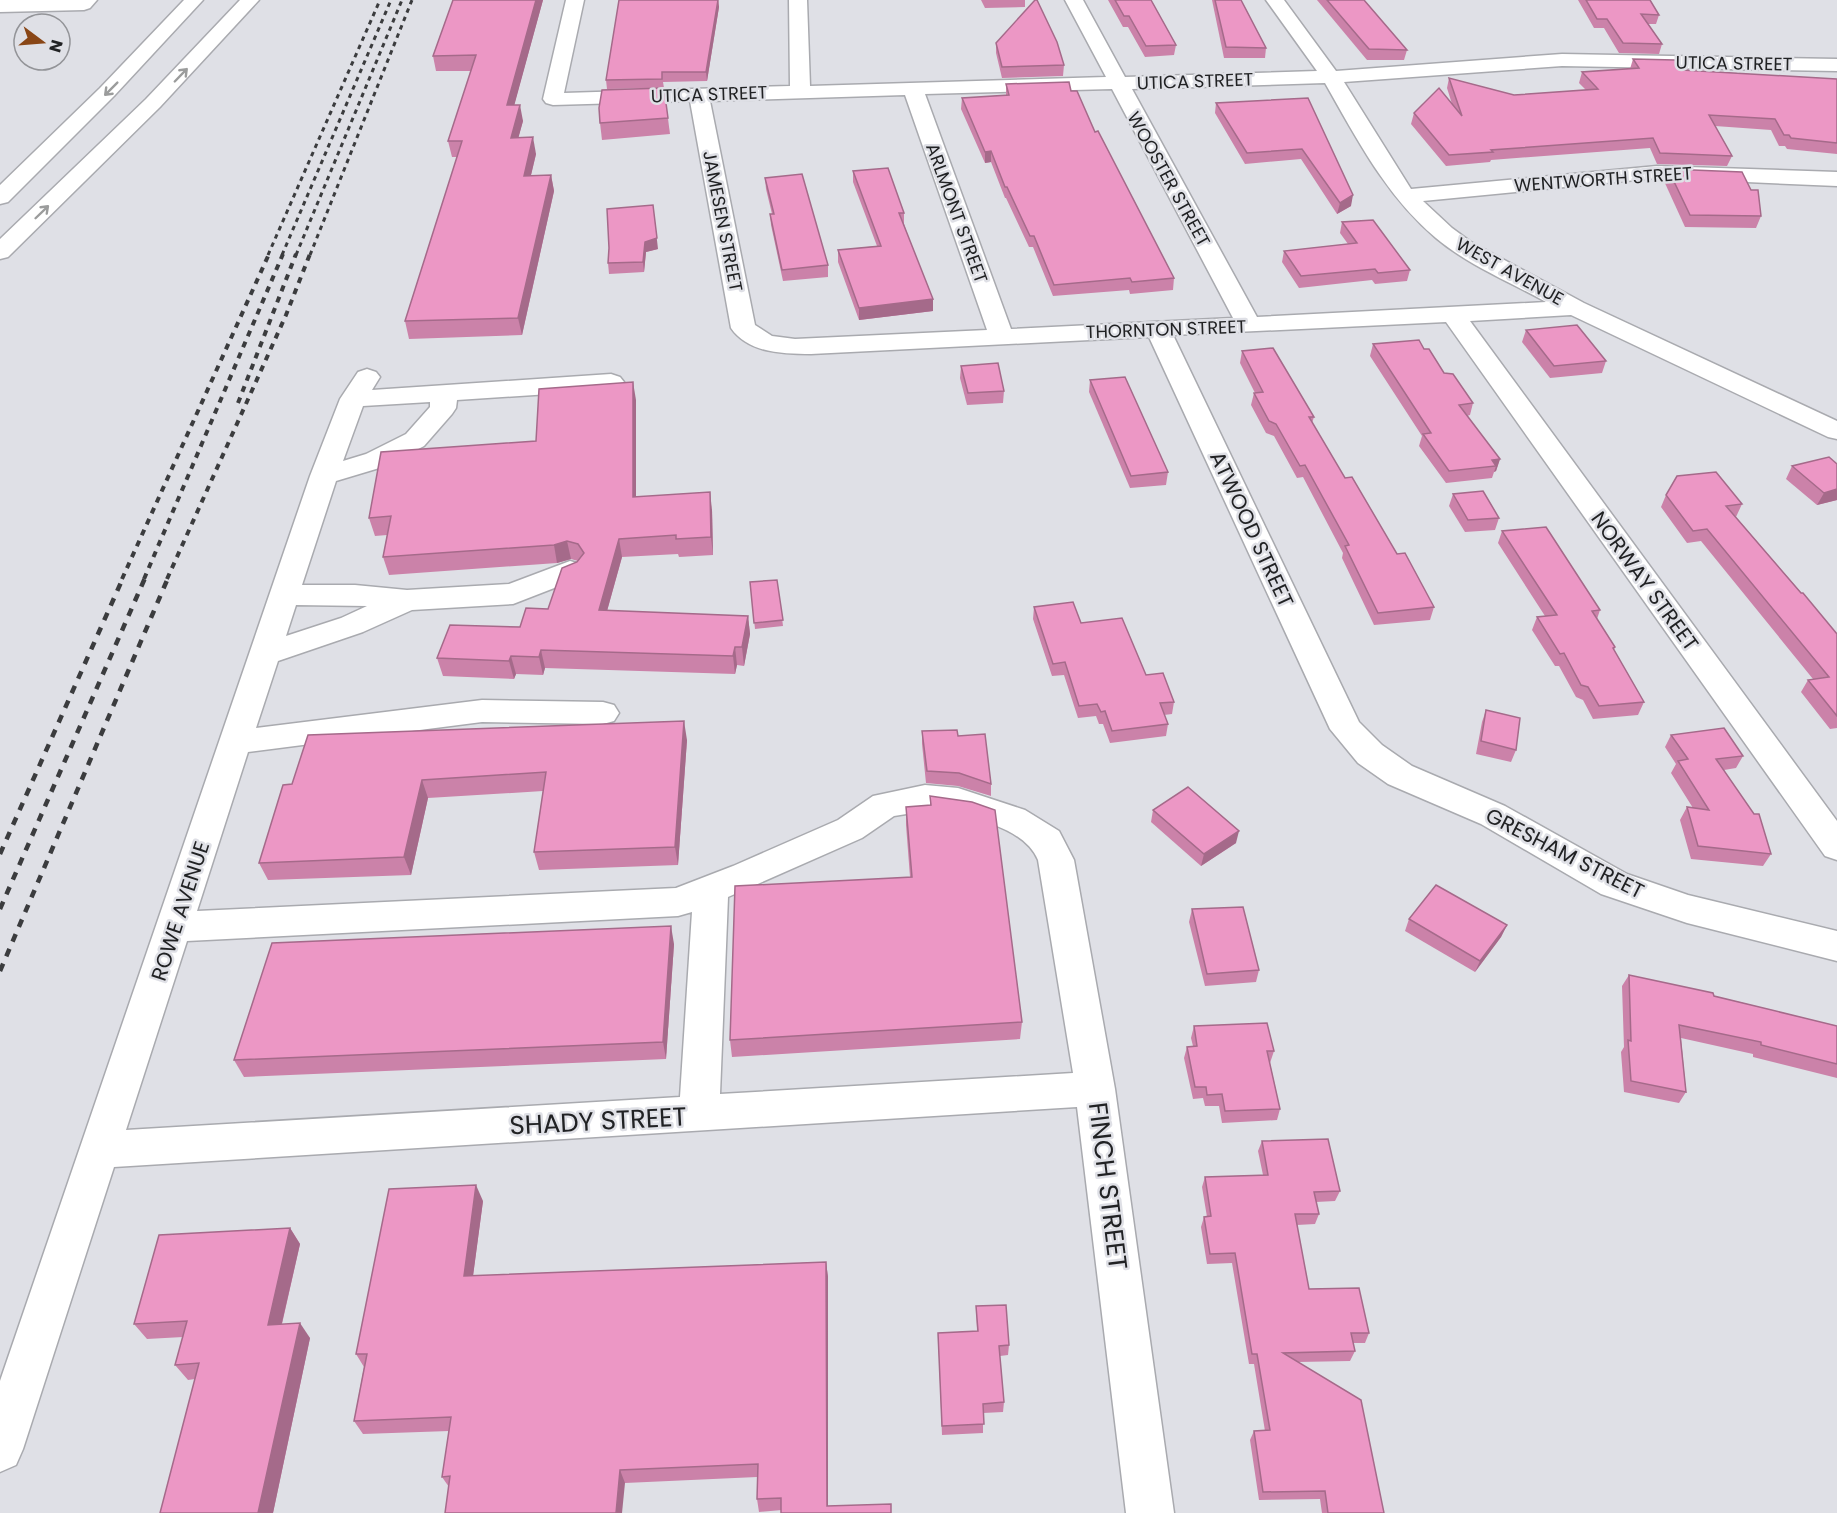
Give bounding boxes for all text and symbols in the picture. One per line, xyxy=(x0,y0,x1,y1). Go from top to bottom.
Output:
north arrow xyxy=(12,12,72,72)
text: N xyxy=(43,37,69,55)
street label: UTICA STREET xyxy=(1675,49,1793,77)
street label: UTICA STREET xyxy=(1136,66,1254,96)
one-way arrow xyxy=(174,68,188,83)
street label: UTICA STREET xyxy=(650,79,768,109)
one-way arrow xyxy=(103,82,118,96)
street label: WOOSTER STREET xyxy=(1122,107,1217,251)
street label: ARLMONT STREET xyxy=(920,140,994,287)
street label: JAMESEN STREET xyxy=(697,148,749,294)
street label: WENTWORTH STREET xyxy=(1513,160,1693,198)
one-way arrow xyxy=(35,204,50,219)
street label: WEST AVENUE xyxy=(1452,231,1568,311)
street label: THORNTON STREET xyxy=(1085,314,1247,344)
street label: ATWOOD STREET xyxy=(1203,446,1301,612)
street label: NORWAY STREET xyxy=(1585,505,1705,657)
street label: GRESHAM STREET xyxy=(1481,801,1649,905)
street label: ROWE AVENUE xyxy=(144,838,216,984)
street label: SHADY STREET xyxy=(509,1098,687,1144)
street label: FINCH STREET xyxy=(1080,1100,1136,1272)

